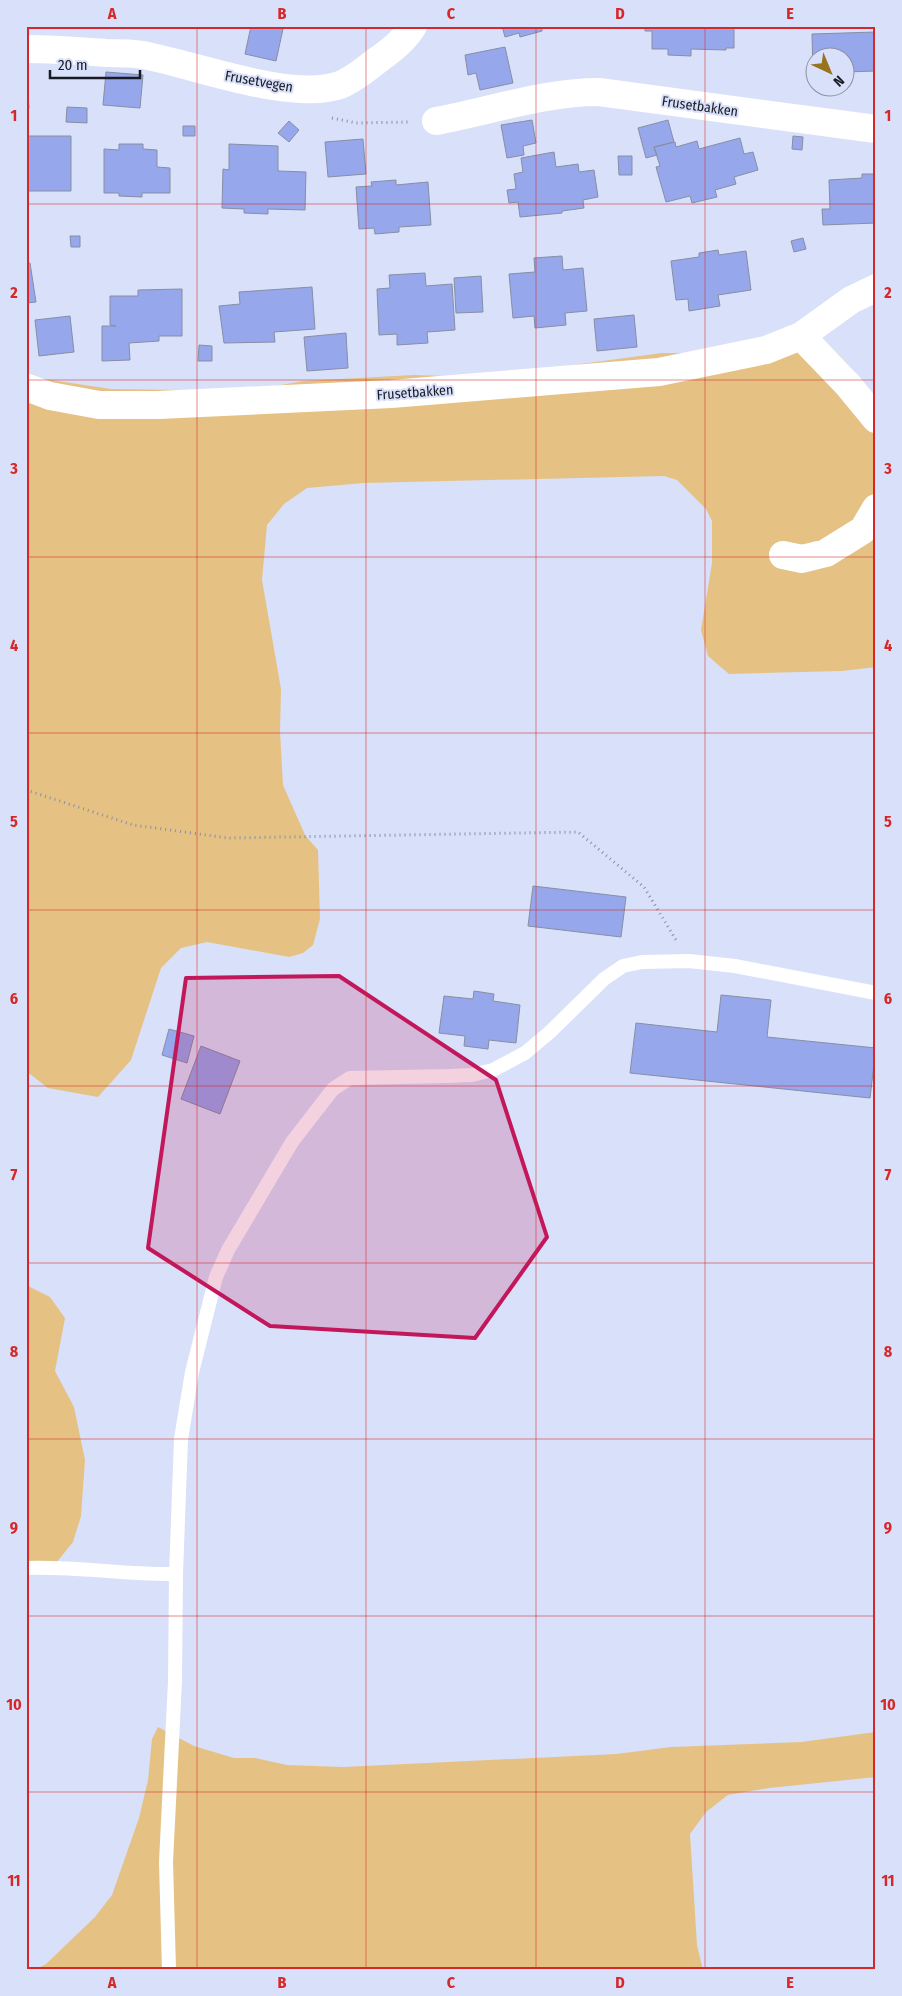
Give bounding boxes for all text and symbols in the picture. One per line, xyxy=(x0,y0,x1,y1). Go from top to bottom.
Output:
text: A xyxy=(107,4,117,23)
text: B xyxy=(278,4,287,23)
text: C xyxy=(447,4,456,23)
text: D xyxy=(615,4,625,23)
text: E xyxy=(786,4,794,23)
scale bar xyxy=(50,48,140,80)
north arrow xyxy=(804,48,854,98)
text: 20 m xyxy=(58,56,88,74)
street label: Frusetvegen xyxy=(223,67,294,96)
text: N xyxy=(830,72,848,90)
street label: Frusetbakken xyxy=(661,93,739,120)
text: 1 xyxy=(11,106,17,125)
text: 1 xyxy=(885,106,891,125)
text: 2 xyxy=(9,283,18,302)
text: 2 xyxy=(883,283,892,302)
street label: Frusetbakken xyxy=(376,381,454,404)
text: 3 xyxy=(9,459,18,478)
text: 3 xyxy=(883,459,892,478)
text: 4 xyxy=(10,636,18,655)
text: 4 xyxy=(884,636,892,655)
text: 5 xyxy=(10,812,18,831)
text: 5 xyxy=(884,812,892,831)
text: 6 xyxy=(10,989,18,1008)
text: 6 xyxy=(884,989,892,1008)
text: 7 xyxy=(11,1165,18,1184)
text: 7 xyxy=(885,1165,892,1184)
text: 8 xyxy=(10,1342,19,1361)
text: 8 xyxy=(884,1342,893,1361)
text: 9 xyxy=(10,1518,18,1537)
text: 9 xyxy=(884,1518,892,1537)
text: 10 xyxy=(6,1695,22,1714)
text: 10 xyxy=(880,1695,896,1714)
text: 11 xyxy=(7,1871,21,1890)
text: 11 xyxy=(881,1871,895,1890)
text: A xyxy=(107,1973,117,1992)
text: B xyxy=(278,1973,287,1992)
text: C xyxy=(447,1973,456,1992)
text: D xyxy=(615,1973,625,1992)
text: E xyxy=(786,1973,794,1992)

